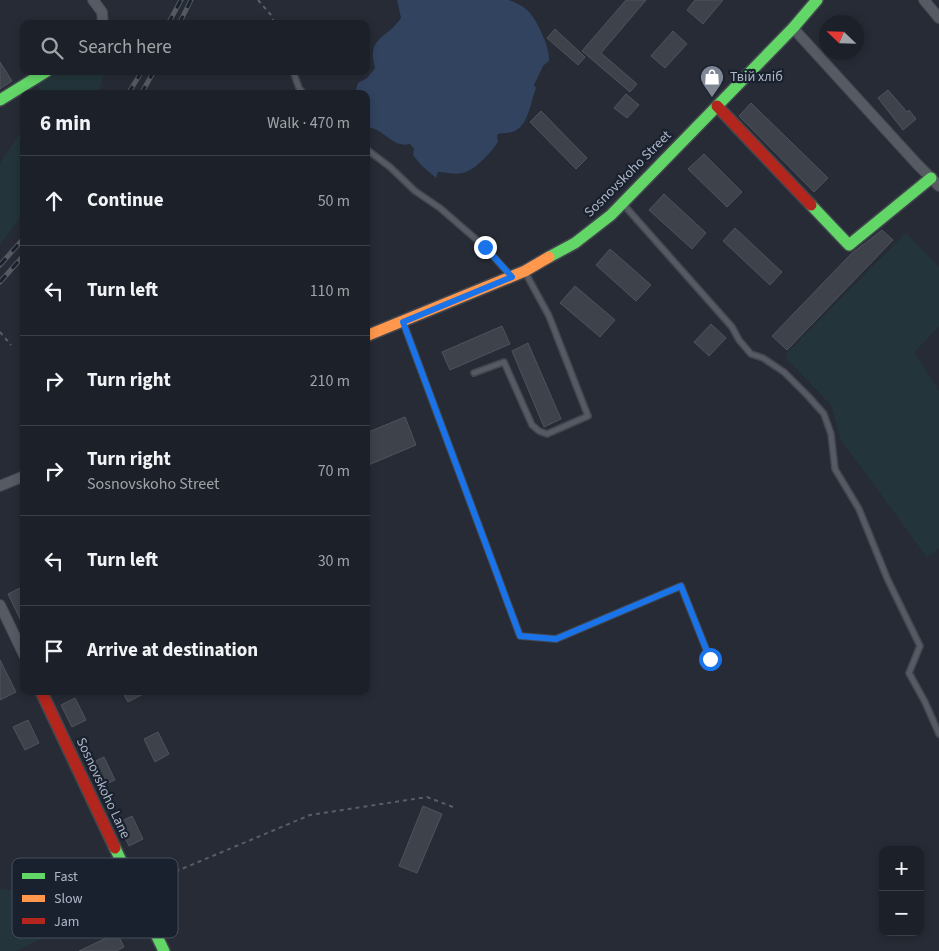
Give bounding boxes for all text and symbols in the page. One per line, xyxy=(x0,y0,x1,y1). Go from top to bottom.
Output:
north arrow xyxy=(819,15,864,60)
search box xyxy=(20,20,370,75)
icon: search xyxy=(38,34,66,62)
text: Search here xyxy=(78,34,172,61)
shop icon: Твій хліб xyxy=(699,64,725,98)
place label: Твій хліб xyxy=(730,67,783,87)
text: 6 min xyxy=(40,108,91,138)
text: Walk · 470 m xyxy=(267,112,350,134)
street label: Sosnovskoho Street xyxy=(580,126,676,222)
icon: ahead xyxy=(40,187,68,215)
text: Continue xyxy=(87,187,164,214)
text: 50 m xyxy=(318,190,350,212)
route end xyxy=(474,236,497,259)
icon: left xyxy=(40,277,68,305)
text: Turn left xyxy=(87,277,158,304)
text: 110 m xyxy=(310,280,350,302)
icon: right xyxy=(40,367,68,395)
text: Turn right xyxy=(87,367,171,394)
text: 210 m xyxy=(310,370,350,392)
text: Turn right xyxy=(87,446,171,473)
icon: right xyxy=(40,457,68,485)
text: 70 m xyxy=(318,460,350,482)
text: Sosnovskoho Street xyxy=(87,473,219,495)
icon: left xyxy=(40,547,68,575)
text: Turn left xyxy=(87,547,158,574)
text: 30 m xyxy=(318,550,350,572)
icon: arrive xyxy=(40,637,68,665)
text: Arrive at destination xyxy=(87,637,258,664)
route start xyxy=(699,648,722,671)
street label: Sosnovskoho Lane xyxy=(71,734,135,842)
map controls xyxy=(879,846,924,936)
button: + xyxy=(879,846,924,891)
legend xyxy=(12,858,178,938)
text: Fast xyxy=(54,867,78,887)
text: Slow xyxy=(54,889,83,909)
button: − xyxy=(879,891,924,936)
text: Jam xyxy=(54,912,79,932)

